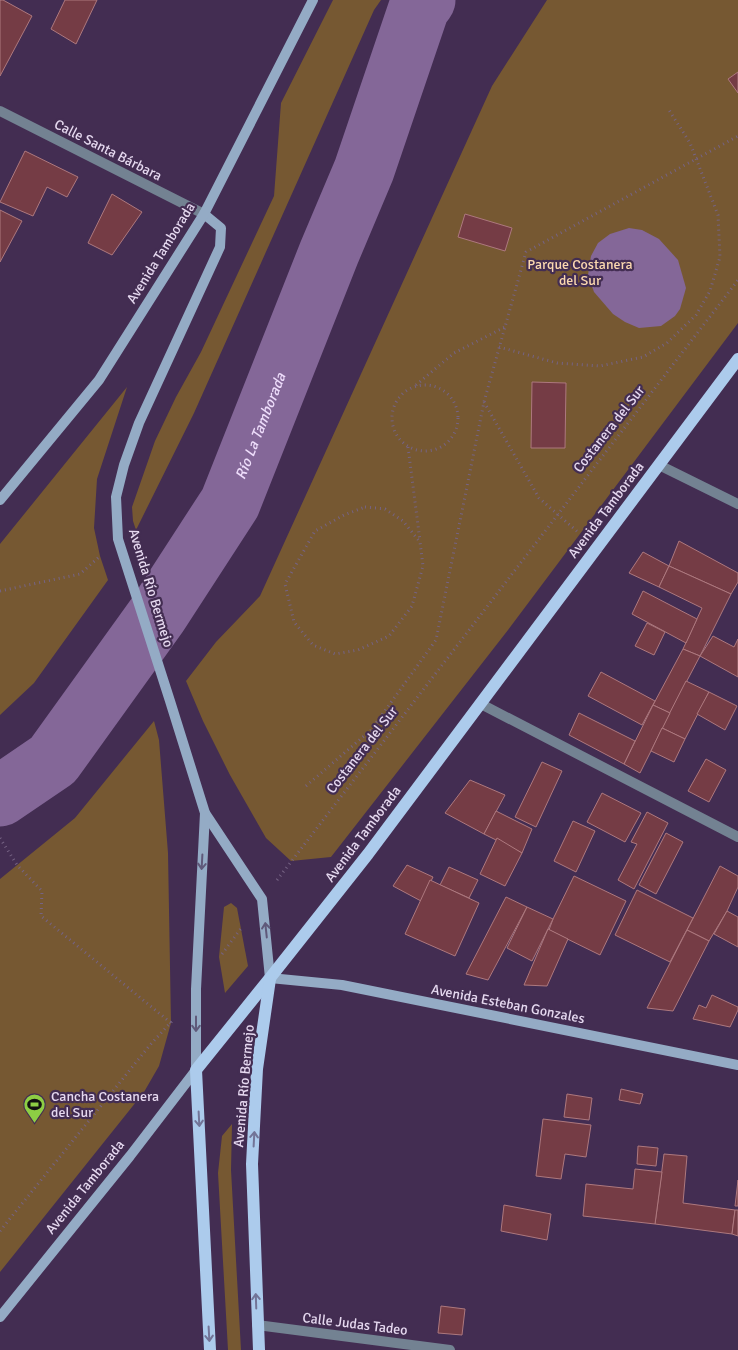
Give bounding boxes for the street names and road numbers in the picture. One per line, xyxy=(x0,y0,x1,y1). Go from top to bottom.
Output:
street label: Calle Santa Bárbara xyxy=(51,116,165,184)
street label: Avenida Tamborada xyxy=(123,199,199,307)
street label: Costanera del Sur xyxy=(570,381,649,476)
street label: Avenida Tamborada xyxy=(564,459,648,561)
street label: Avenida Río Bermejo xyxy=(125,527,177,649)
street label: Costanera del Sur xyxy=(323,702,402,797)
street label: Avenida Tamborada xyxy=(321,783,405,885)
street label: Avenida Esteban Gonzales xyxy=(430,981,586,1027)
street label: Avenida Río Bermejo xyxy=(230,1024,258,1148)
street label: Avenida Tamborada xyxy=(42,1137,128,1237)
street label: Calle Judas Tadeo xyxy=(301,1309,409,1339)

